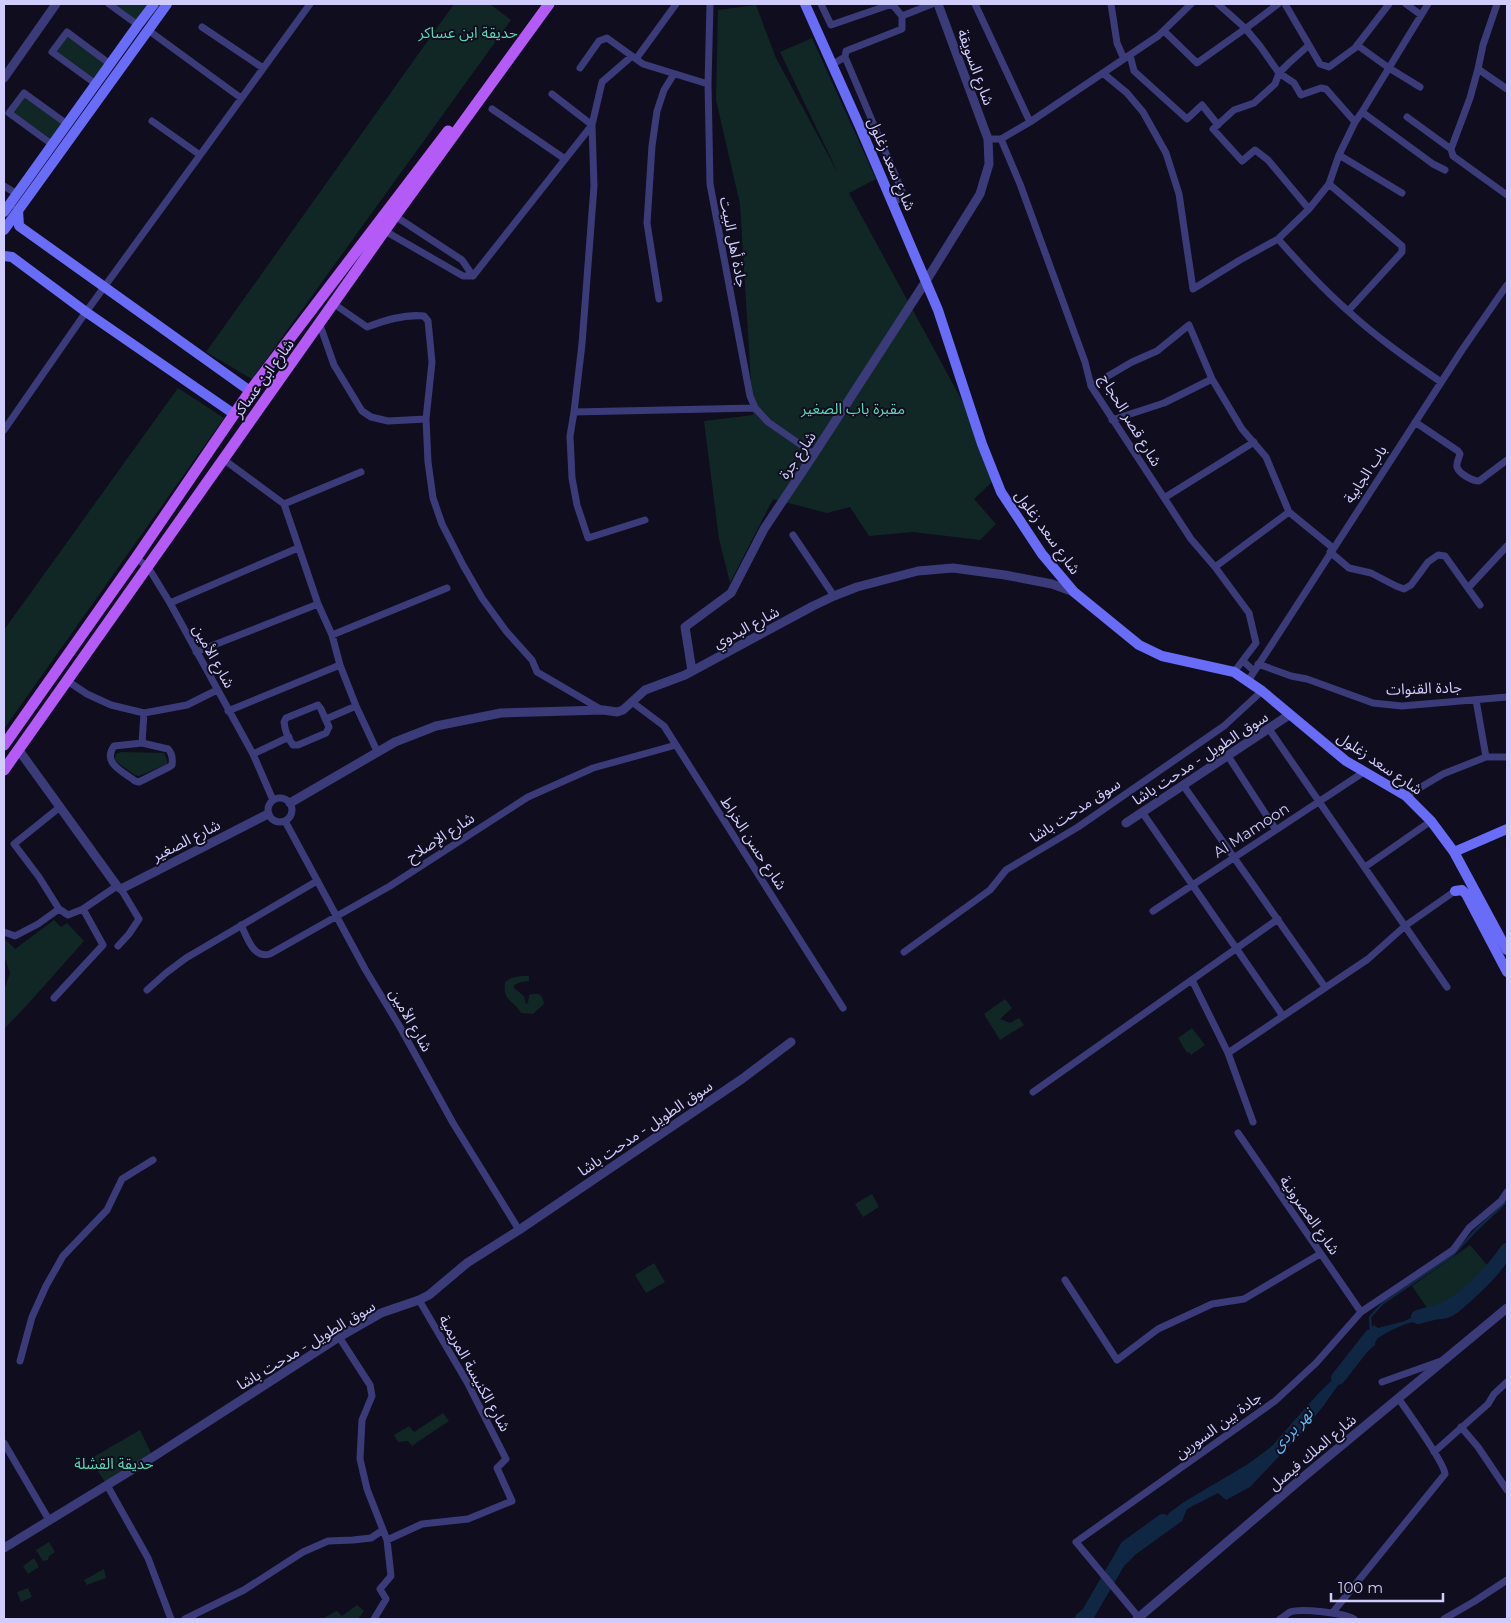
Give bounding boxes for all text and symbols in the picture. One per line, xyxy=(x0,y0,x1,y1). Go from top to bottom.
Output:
park label: حديقة ابن عساكر xyxy=(417,23,518,42)
street label: شارع السويقة xyxy=(951,26,999,109)
street label: شارع سعد زغلول xyxy=(861,115,920,215)
street label: جادة أهل البيت xyxy=(716,195,752,289)
street label: شارع ابن عساكر xyxy=(228,335,300,424)
street label: شارع قصر الحجاج xyxy=(1093,370,1166,471)
park label: مقبرة باب الصغير xyxy=(800,399,905,418)
street label: شارع جرة xyxy=(774,427,822,484)
street label: باب الجابية xyxy=(1339,441,1391,507)
street label: شارع سعد زغلول xyxy=(1009,486,1085,580)
street label: شارع البدوي xyxy=(710,602,784,655)
street label: شارع الأمين xyxy=(186,621,239,693)
street label: جادة القنوات xyxy=(1386,677,1462,699)
street label: سوق الطويل - مدحت باشا xyxy=(1129,707,1272,809)
street label: شارع سعد زغلول xyxy=(1332,727,1427,801)
street label: سوق مدحت باشا xyxy=(1026,774,1124,846)
street label: شارع حسن الخراط xyxy=(714,793,791,895)
street label: Al Mamoon xyxy=(1209,798,1293,862)
street label: شارع الإصلاح xyxy=(402,808,480,869)
street label: شارع الصغير xyxy=(148,815,225,868)
street label: شارع الأمين xyxy=(383,985,437,1057)
street label: سوق الطويل - مدحت باشا xyxy=(574,1076,716,1180)
street label: شارع العصرونية xyxy=(1273,1172,1344,1260)
street label: سوق الطويل - مدحت باشا xyxy=(233,1296,379,1394)
street label: شارع الكنيسة المريمية xyxy=(432,1311,515,1436)
street label: جادة بين السورين xyxy=(1171,1387,1265,1463)
water label: نهر بردى xyxy=(1267,1403,1318,1456)
street label: شارع الملك فيصل xyxy=(1264,1410,1362,1497)
park label: حديقة القشلة xyxy=(74,1454,154,1473)
scale bar xyxy=(1331,1570,1444,1602)
text: 100 m xyxy=(1338,1578,1383,1597)

